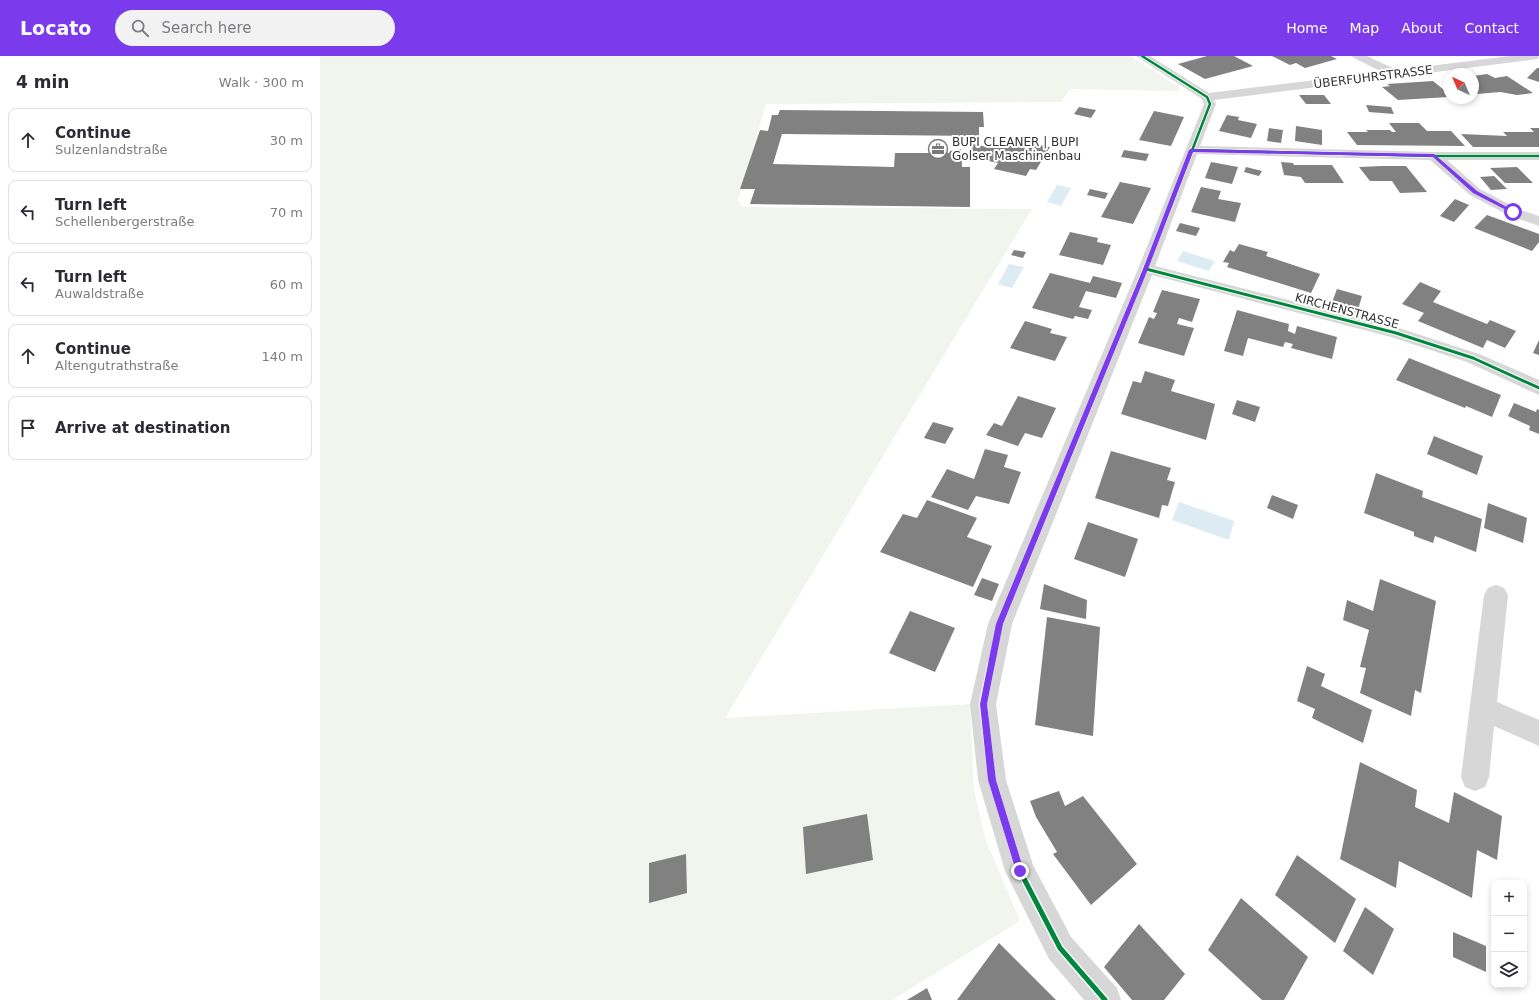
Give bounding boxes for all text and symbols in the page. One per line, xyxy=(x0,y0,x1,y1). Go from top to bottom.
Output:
search box xyxy=(115,10,395,46)
text: Locato xyxy=(20,17,91,39)
icon: search xyxy=(129,17,151,39)
text: Search here xyxy=(161,19,252,37)
text: Home xyxy=(1286,20,1328,36)
text: Map xyxy=(1350,20,1379,36)
text: About xyxy=(1401,20,1443,36)
text: Contact xyxy=(1465,20,1519,36)
street label: ÜBERFUHRSTRASSE xyxy=(1312,61,1433,91)
north arrow xyxy=(1443,68,1479,104)
text: 4 min xyxy=(16,72,69,92)
text: Walk · 300 m xyxy=(219,75,304,90)
text: Continue xyxy=(55,124,131,142)
icon: ahead xyxy=(17,129,39,151)
text: 30 m xyxy=(270,133,303,148)
place label: BUPI CLEANER | BUPI Golser Maschinenbau xyxy=(952,135,1081,163)
office icon: BUPI CLEANER | BUPI Golser Maschinenbau xyxy=(927,138,949,160)
text: Sulzenlandstraße xyxy=(55,142,168,157)
text: Turn left xyxy=(55,196,127,214)
icon: left xyxy=(17,201,39,223)
route start xyxy=(1504,203,1522,221)
text: 70 m xyxy=(270,205,303,220)
text: Schellenbergerstraße xyxy=(55,214,194,229)
text: Turn left xyxy=(55,268,127,286)
icon: left xyxy=(17,273,39,295)
text: 60 m xyxy=(270,277,303,292)
text: Auwaldstraße xyxy=(55,286,144,301)
street label: KIRCHENSTRASSE xyxy=(1294,290,1400,332)
text: Continue xyxy=(55,340,131,358)
icon: ahead xyxy=(17,345,39,367)
text: 140 m xyxy=(261,349,303,364)
text: Altengutrathstraße xyxy=(55,358,178,373)
icon: arrive xyxy=(17,417,39,439)
text: Arrive at destination xyxy=(55,419,230,437)
route end xyxy=(1011,862,1029,880)
map controls xyxy=(1491,880,1527,988)
button: + xyxy=(1491,880,1527,916)
button: − xyxy=(1491,916,1527,952)
button: layers xyxy=(1491,952,1527,988)

